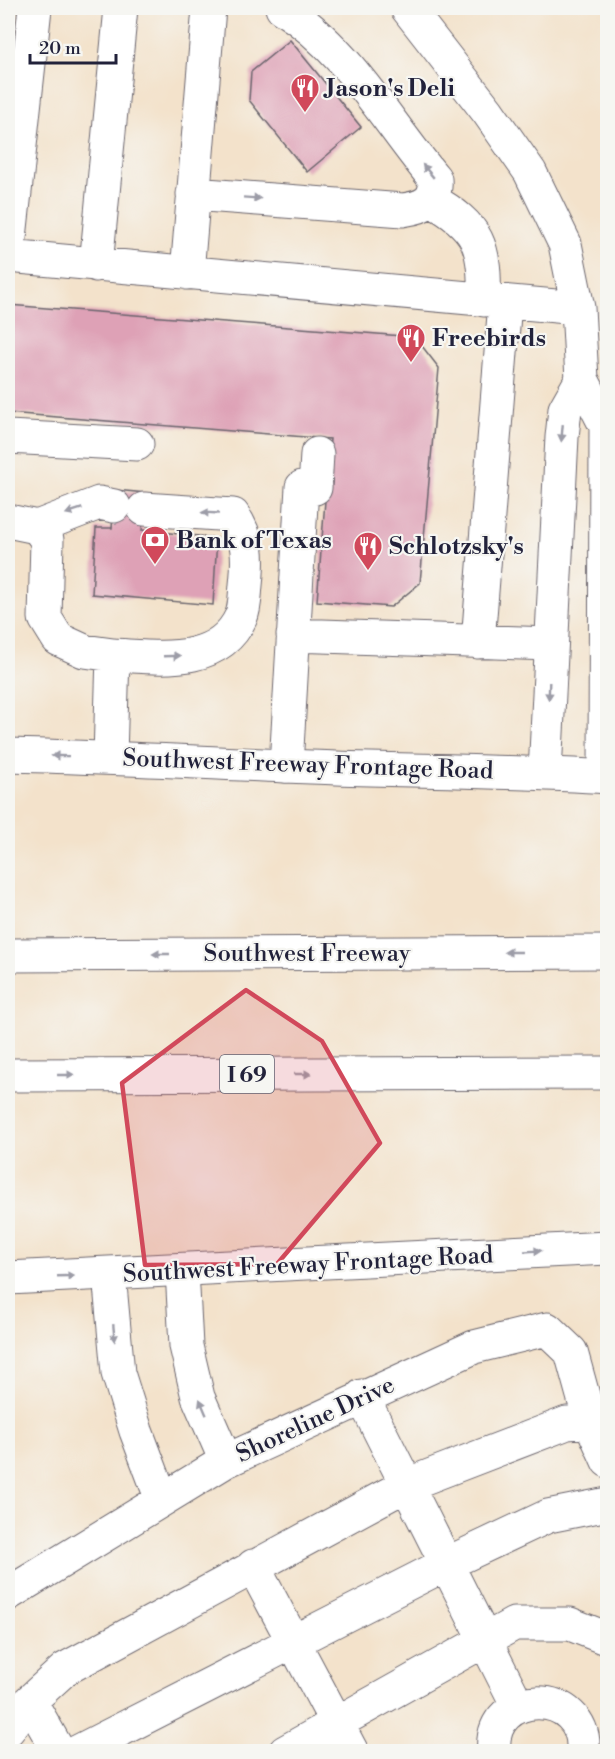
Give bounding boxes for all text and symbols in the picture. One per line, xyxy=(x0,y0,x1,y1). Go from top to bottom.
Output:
scale bar xyxy=(30,27,116,65)
text: 20 m xyxy=(39,37,81,60)
restaurant icon: Jason's Deli xyxy=(289,72,321,114)
place label: Jason's Deli xyxy=(323,74,455,104)
one-way arrow xyxy=(422,164,435,179)
one-way arrow xyxy=(242,193,261,203)
restaurant icon: Freebirds xyxy=(395,322,427,364)
place label: Freebirds xyxy=(432,324,546,354)
one-way arrow xyxy=(557,424,567,443)
one-way arrow xyxy=(65,507,83,517)
one-way arrow xyxy=(200,509,219,518)
bank icon: Bank of Texas xyxy=(139,524,171,566)
place label: Bank of Texas xyxy=(176,526,332,556)
restaurant icon: Schlotzsky's xyxy=(352,530,384,572)
place label: Schlotzsky's xyxy=(389,532,524,562)
one-way arrow xyxy=(162,651,181,661)
one-way arrow xyxy=(544,681,553,700)
street label: Southwest Freeway Frontage Road xyxy=(122,744,494,786)
one-way arrow xyxy=(50,751,69,761)
street label: Southwest Freeway xyxy=(204,939,411,969)
one-way arrow xyxy=(504,947,523,957)
one-way arrow xyxy=(151,949,170,959)
road number: I 69 xyxy=(220,1055,274,1093)
one-way arrow xyxy=(293,1069,312,1079)
one-way arrow xyxy=(56,1070,75,1080)
street label: Southwest Freeway Frontage Road xyxy=(122,1240,494,1290)
one-way arrow xyxy=(524,1247,543,1256)
one-way arrow xyxy=(56,1271,75,1281)
one-way arrow xyxy=(109,1323,119,1342)
street label: Shoreline Drive xyxy=(231,1370,399,1470)
one-way arrow xyxy=(198,1398,207,1416)

